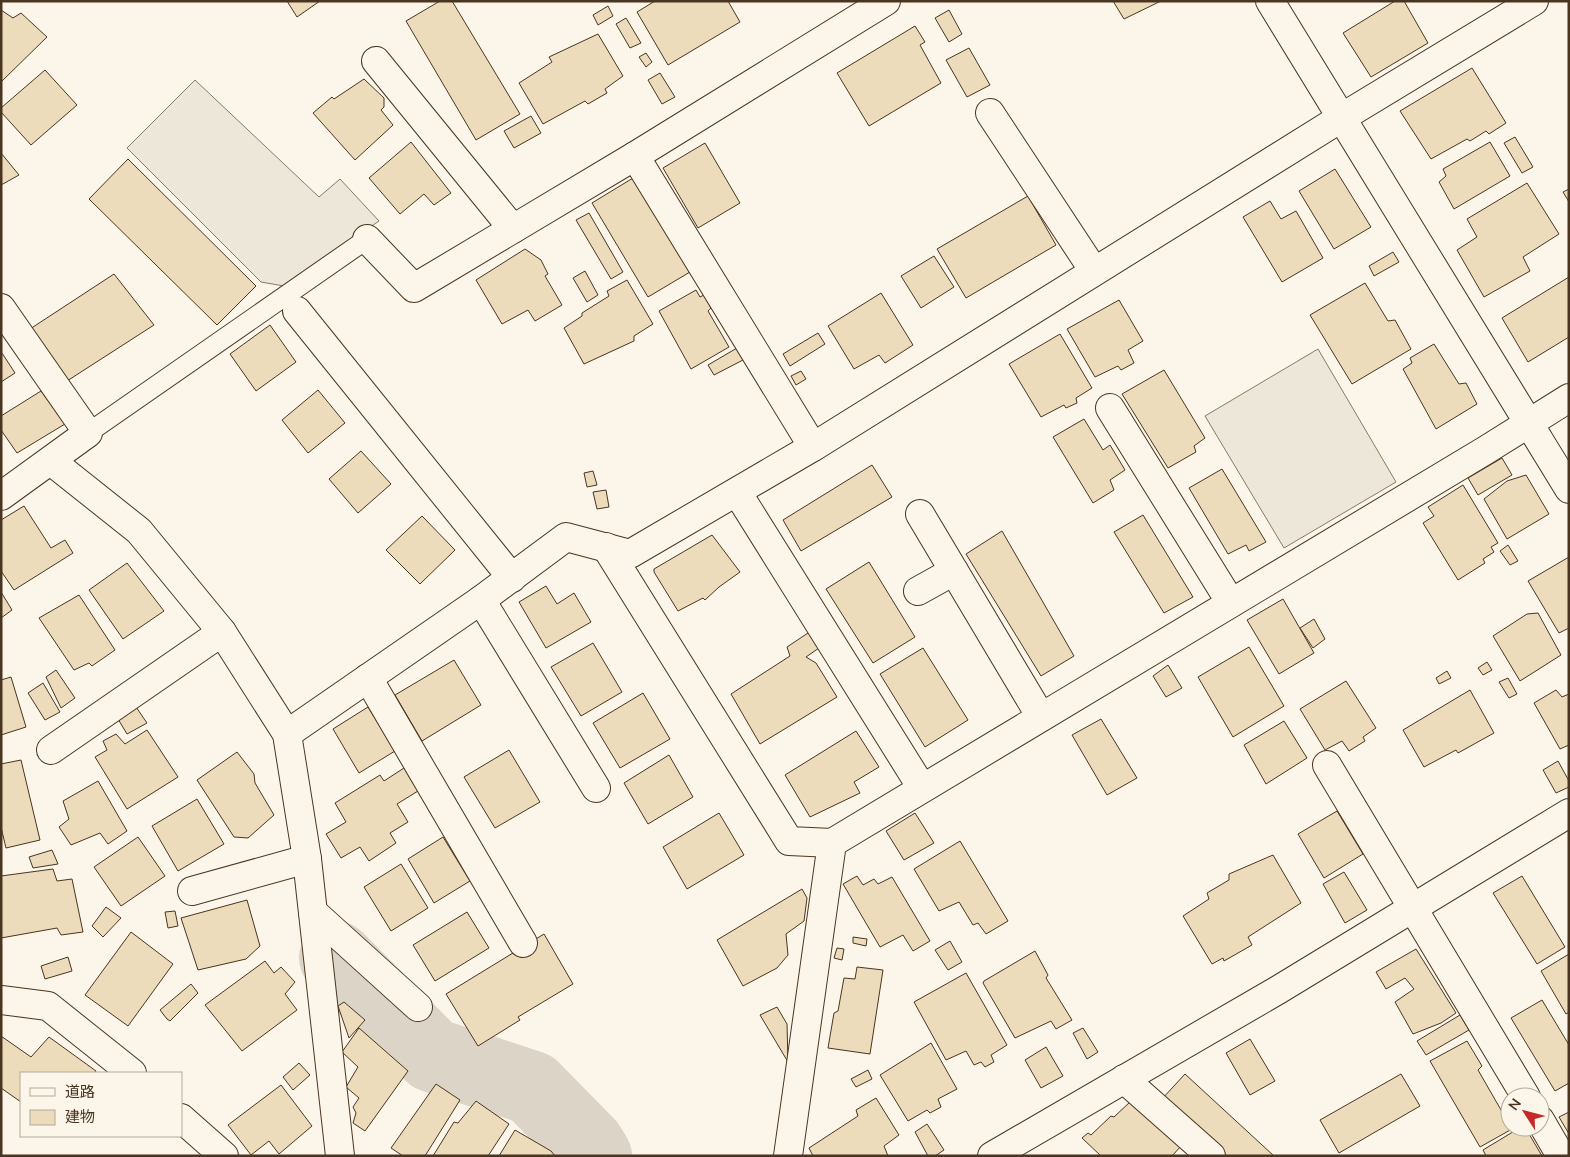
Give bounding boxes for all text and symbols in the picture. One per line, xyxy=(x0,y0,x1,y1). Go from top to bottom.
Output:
legend xyxy=(20,1072,182,1137)
text: 道路 xyxy=(65,1082,95,1101)
north arrow xyxy=(1500,1087,1550,1137)
text: N xyxy=(1504,1095,1525,1114)
text: 建物 xyxy=(65,1107,95,1126)

